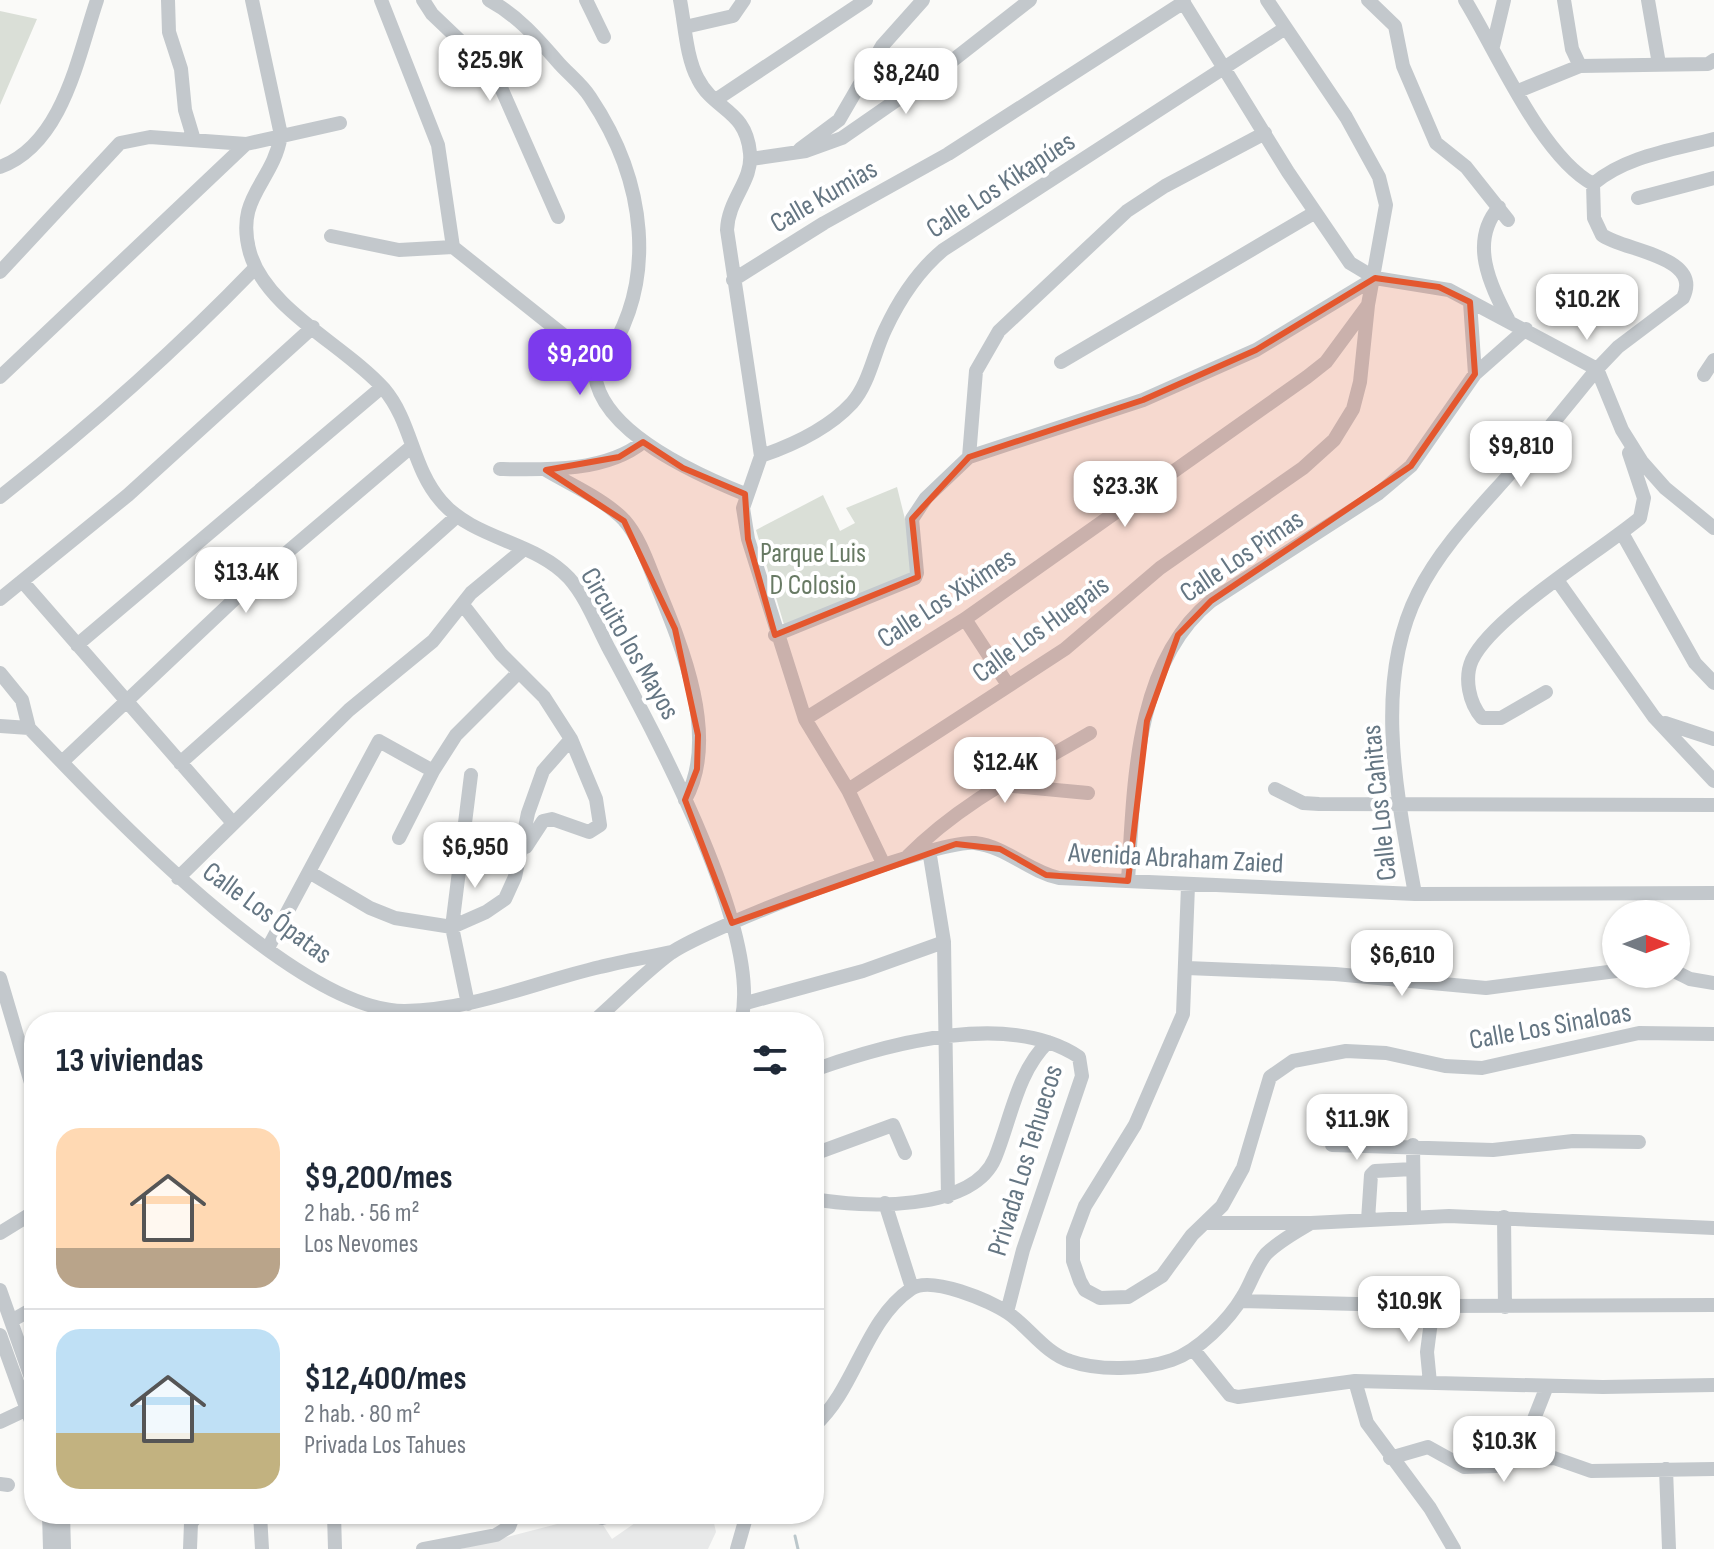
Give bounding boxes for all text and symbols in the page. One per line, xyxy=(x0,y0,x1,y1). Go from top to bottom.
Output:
pin: $25.9K xyxy=(425,35,555,103)
text: $25.9K xyxy=(457,45,523,76)
pin: $8,240 xyxy=(841,48,971,116)
text: $8,240 xyxy=(872,58,940,89)
street label: Calle Los Kikapúes xyxy=(920,125,1081,245)
street label: Calle Kumias xyxy=(764,152,883,240)
pin: $10.2K xyxy=(1522,274,1652,342)
text: $10.2K xyxy=(1554,284,1620,315)
pin: $9,200 xyxy=(515,329,645,397)
text: $9,200 xyxy=(546,339,614,370)
pin: $9,810 xyxy=(1456,421,1586,489)
text: $9,810 xyxy=(1488,431,1554,462)
pin: $23.3K xyxy=(1060,461,1190,529)
text: $23.3K xyxy=(1092,471,1158,502)
street label: Calle Los Pimas xyxy=(1174,503,1310,610)
park label: Parque Luis D Colosio xyxy=(760,537,866,602)
street label: Calle Los Xiximes xyxy=(871,541,1022,655)
pin: $13.4K xyxy=(181,547,311,615)
text: $13.4K xyxy=(213,557,279,588)
street label: Circuito los Mayos xyxy=(573,562,686,725)
street label: Calle Los Huepais xyxy=(966,569,1116,690)
street label: Calle Los Cahitas xyxy=(1355,723,1404,882)
pin: $12.4K xyxy=(940,737,1070,805)
text: $12.4K xyxy=(972,747,1038,778)
pin: $6,950 xyxy=(410,822,540,890)
text: $6,950 xyxy=(441,832,509,863)
street label: Avenida Abraham Zaied xyxy=(1067,836,1284,881)
street label: Calle Los Ópatas xyxy=(196,855,338,971)
north arrow xyxy=(1602,900,1690,988)
map controls xyxy=(1602,900,1690,988)
pin: $6,610 xyxy=(1337,930,1467,998)
text: $6,610 xyxy=(1369,940,1435,971)
street label: Calle Los Sinaloas xyxy=(1467,996,1634,1057)
icon: filters xyxy=(748,1038,792,1082)
text: 13 viviendas xyxy=(56,1040,204,1081)
street label: Privada Los Tehuecos xyxy=(981,1061,1070,1260)
pin: $11.9K xyxy=(1292,1094,1422,1162)
text: $11.9K xyxy=(1324,1104,1390,1135)
text: $9,200/mes xyxy=(304,1157,453,1198)
icon: home xyxy=(120,1160,216,1256)
text: 2 hab. · 56 m² xyxy=(304,1198,420,1229)
text: Los Nevomes xyxy=(304,1229,418,1260)
pin: $10.9K xyxy=(1344,1276,1474,1344)
text: $10.9K xyxy=(1376,1286,1442,1317)
text: $12,400/mes xyxy=(304,1358,467,1399)
icon: home xyxy=(120,1361,216,1457)
text: 2 hab. · 80 m² xyxy=(304,1399,421,1430)
pin: $10.3K xyxy=(1439,1416,1569,1484)
text: $10.3K xyxy=(1471,1426,1537,1457)
text: Privada Los Tahues xyxy=(304,1430,466,1461)

